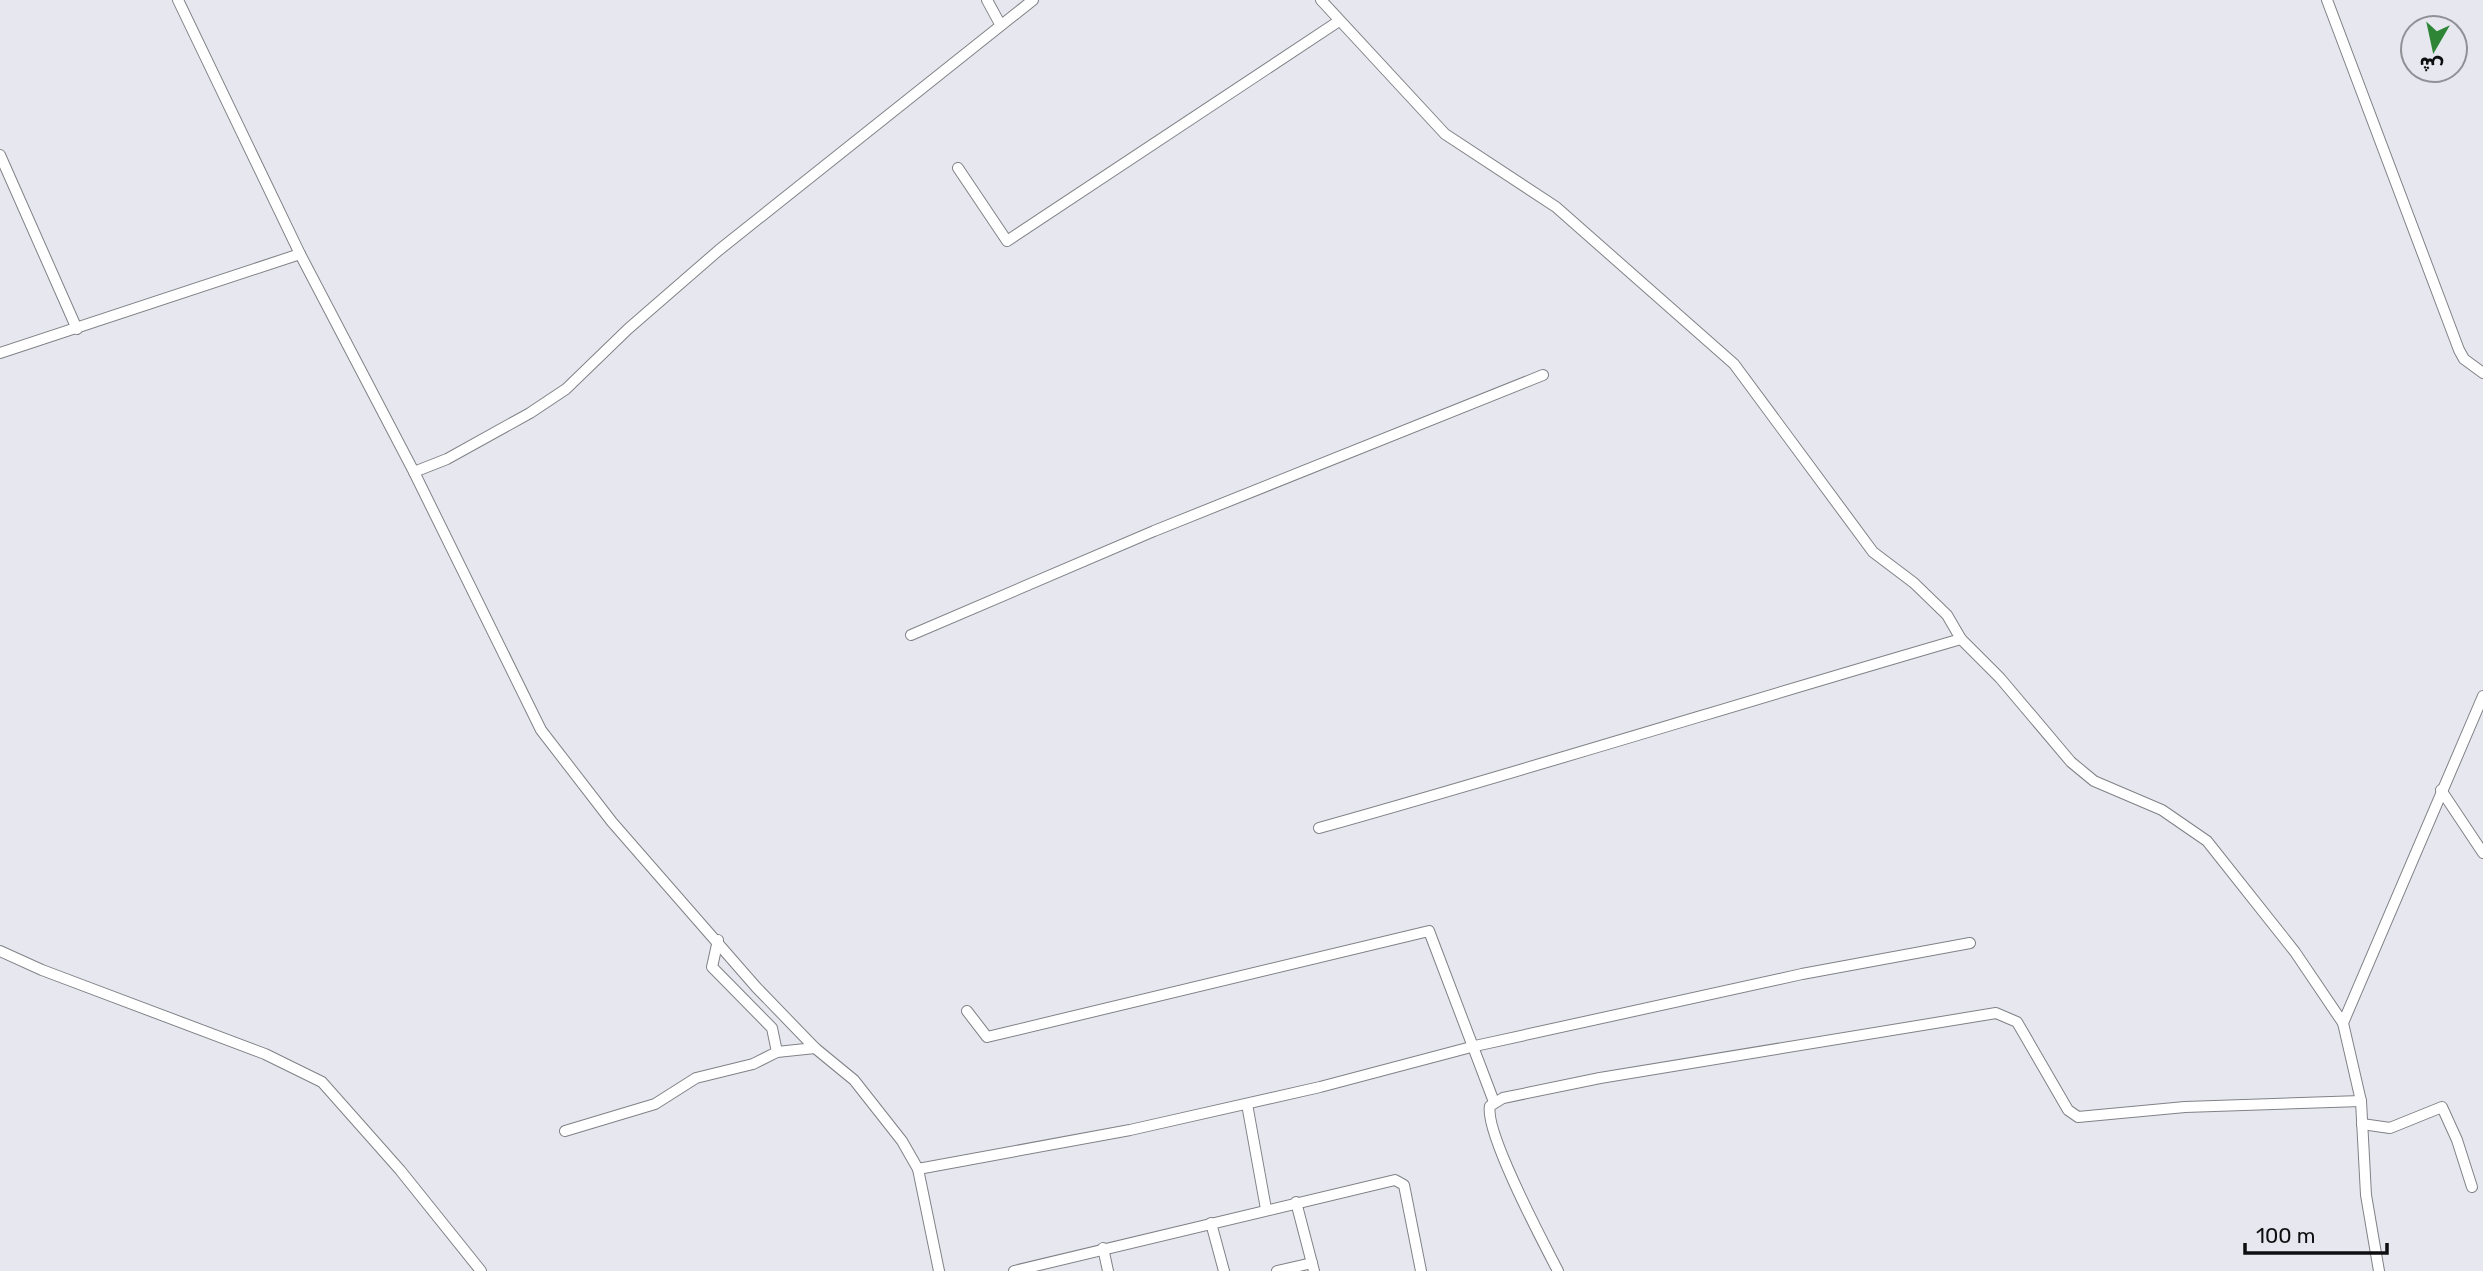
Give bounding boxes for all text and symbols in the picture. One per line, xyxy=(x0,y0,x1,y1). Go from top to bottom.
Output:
north arrow xyxy=(2399,14,2469,84)
text: ش xyxy=(2418,52,2445,79)
scale bar xyxy=(2245,1212,2387,1256)
text: 100 m xyxy=(2256,1223,2315,1248)

